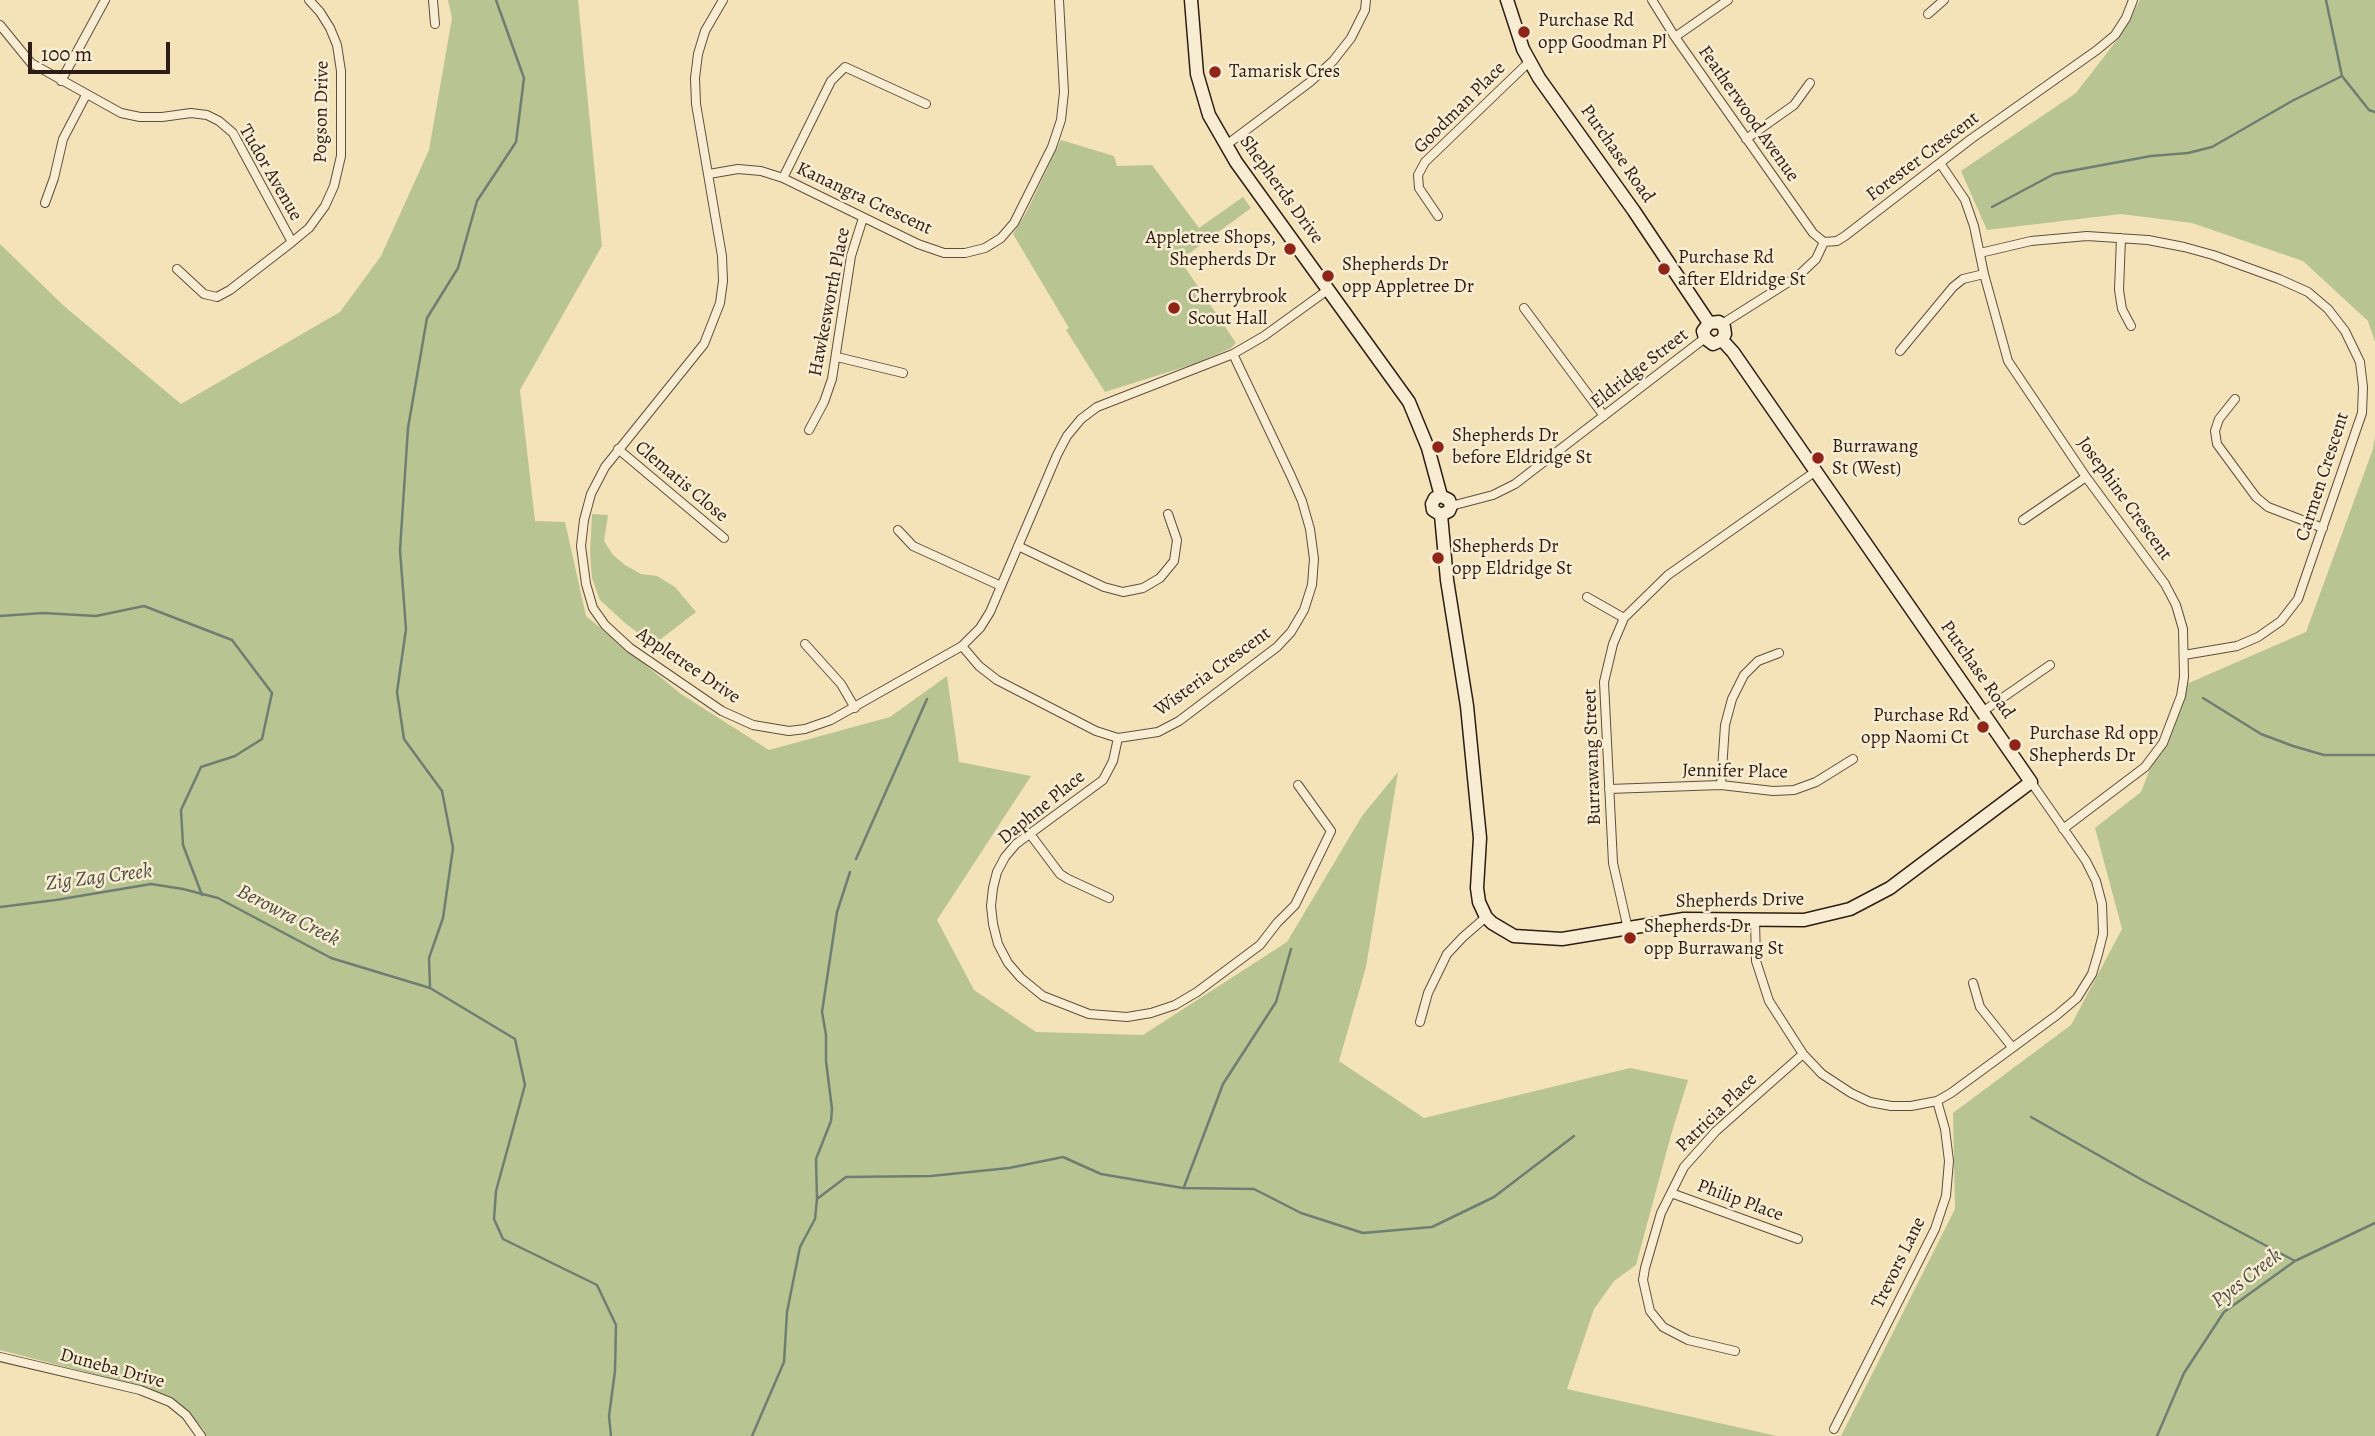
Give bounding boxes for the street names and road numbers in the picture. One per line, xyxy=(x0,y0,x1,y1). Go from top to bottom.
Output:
street label: Featherwood Avenue xyxy=(1692,41,1804,187)
street label: Goodman Place xyxy=(1409,57,1511,159)
street label: Pogson Drive xyxy=(310,61,334,163)
street label: Purchase Road xyxy=(1575,101,1659,207)
street label: Forester Crescent xyxy=(1862,107,1984,207)
street label: Tudor Avenue xyxy=(233,121,307,225)
street label: Shepherds Drive xyxy=(1234,131,1328,249)
street label: Kanangra Crescent xyxy=(792,158,936,240)
street label: Hawkesworth Place xyxy=(804,226,856,378)
street label: Eldridge Street xyxy=(1587,324,1693,414)
street label: Carmen Crescent xyxy=(2291,410,2355,544)
street label: Josephine Crescent xyxy=(2072,433,2176,565)
street label: Clematis Close xyxy=(630,436,732,528)
street label: Purchase Road xyxy=(1935,617,2019,723)
street label: Wisteria Crescent xyxy=(1151,622,1275,722)
street label: Appletree Drive xyxy=(632,623,744,709)
street label: Burrawang Street xyxy=(1579,688,1607,826)
street label: Jennifer Place xyxy=(1682,760,1788,784)
street label: Daphne Place xyxy=(994,766,1090,850)
street label: Shepherds Drive xyxy=(1676,888,1804,914)
street label: Patricia Place xyxy=(1672,1069,1762,1157)
street label: Philip Place xyxy=(1694,1175,1786,1227)
street label: Trevors Lane xyxy=(1867,1213,1931,1313)
street label: Duneba Drive xyxy=(57,1344,167,1394)

